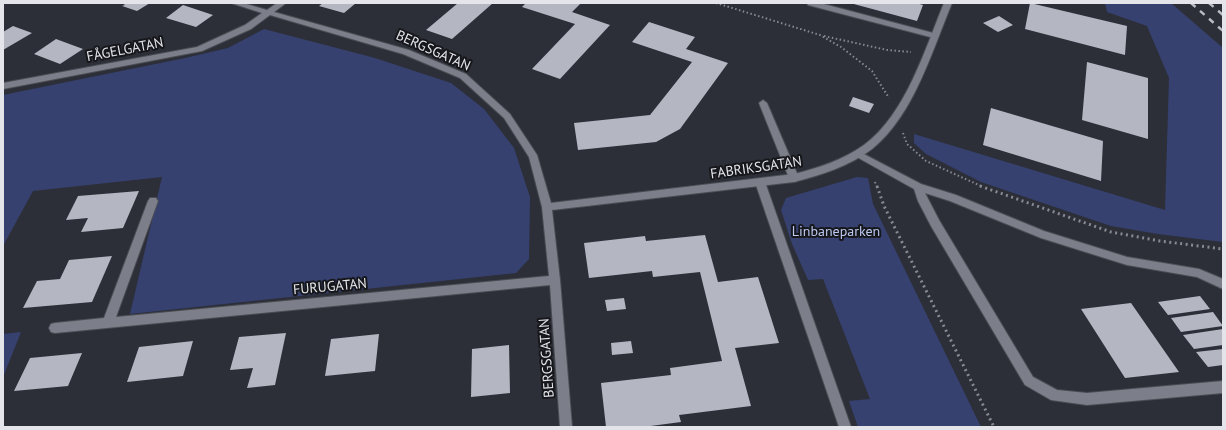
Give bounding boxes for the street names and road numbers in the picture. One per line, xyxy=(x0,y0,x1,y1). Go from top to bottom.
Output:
street label: BERGSGATAN xyxy=(393,27,473,75)
street label: FÅGELGATAN xyxy=(85,34,165,66)
street label: FABRIKSGATAN xyxy=(709,153,803,183)
street label: FURUGATAN xyxy=(292,275,368,299)
street label: BERGSGATAN xyxy=(536,318,558,398)

